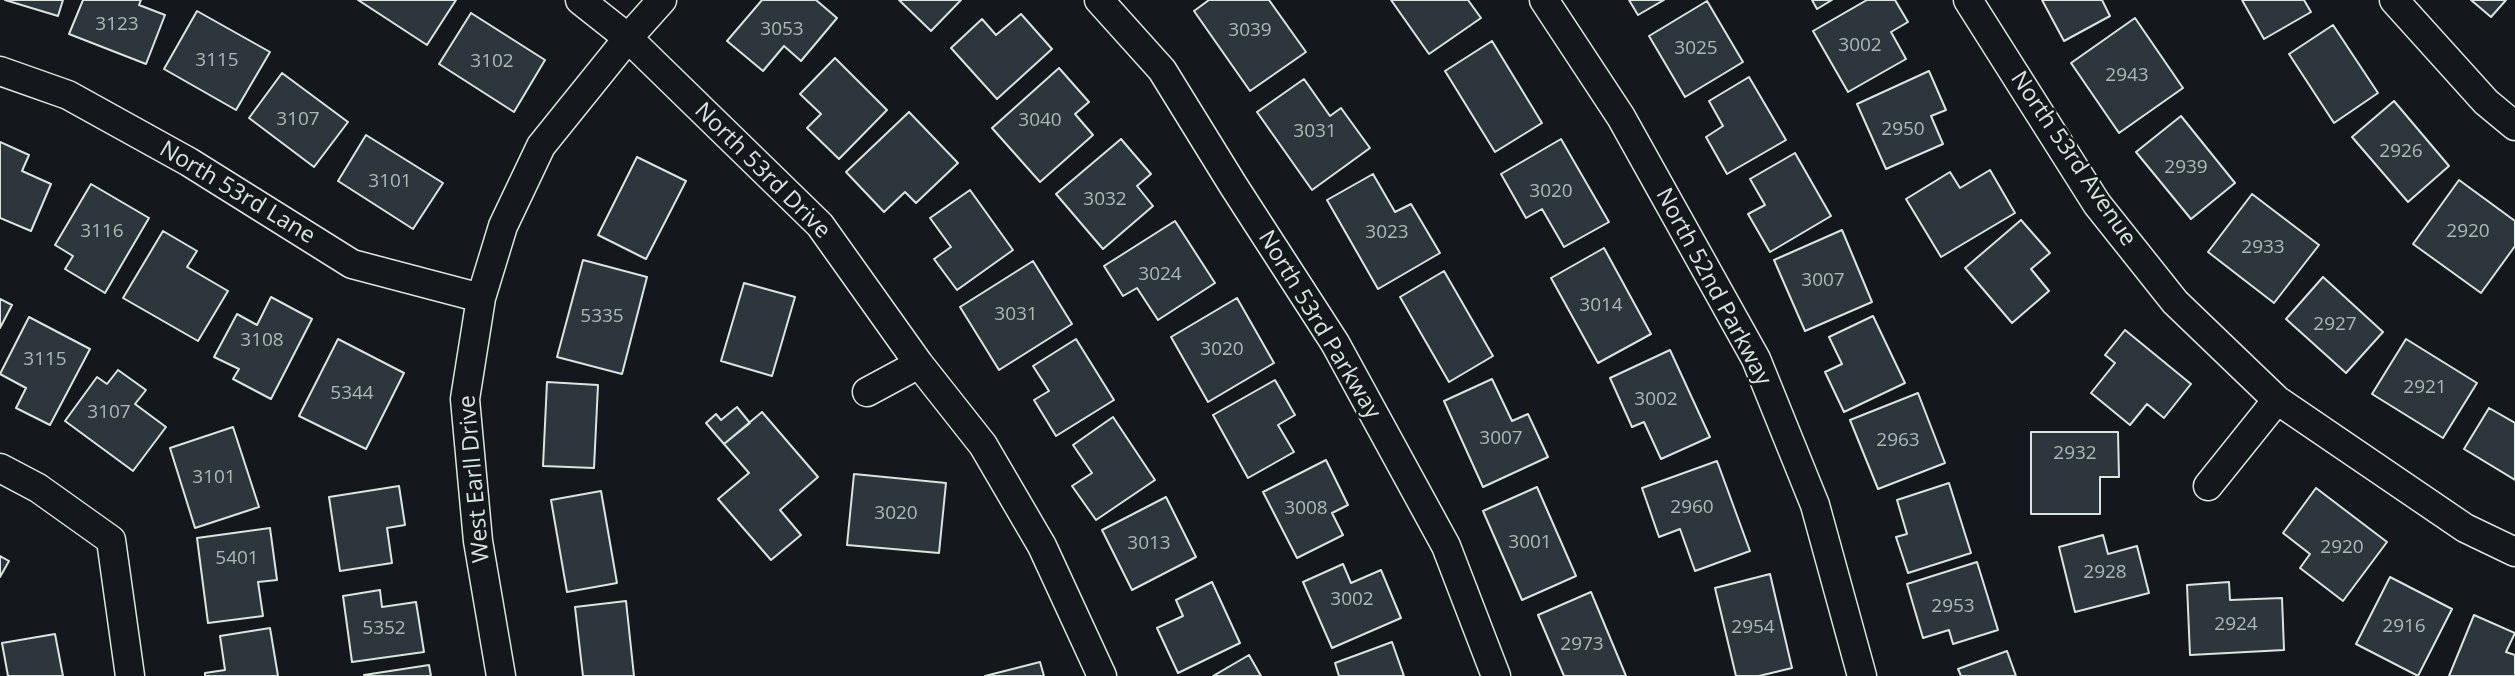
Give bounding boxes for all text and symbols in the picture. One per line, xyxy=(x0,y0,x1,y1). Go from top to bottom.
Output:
house number: 3123 xyxy=(95,14,139,36)
house number: 3053 xyxy=(760,19,804,41)
house number: 3039 xyxy=(1228,20,1272,42)
house number: 3002 xyxy=(1838,35,1882,57)
house number: 3025 xyxy=(1674,38,1718,60)
house number: 3115 xyxy=(195,50,239,72)
house number: 3102 xyxy=(470,51,514,73)
house number: 2943 xyxy=(2105,65,2149,87)
street label: North 53rd Avenue xyxy=(2004,66,2142,252)
street label: North 53rd Drive xyxy=(688,97,836,245)
house number: 3107 xyxy=(276,109,320,131)
house number: 3040 xyxy=(1018,110,1062,132)
house number: 2950 xyxy=(1881,119,1925,141)
house number: 3031 xyxy=(1293,121,1337,143)
street label: North 53rd Lane xyxy=(154,136,320,250)
house number: 2926 xyxy=(2379,141,2423,163)
house number: 2939 xyxy=(2164,157,2208,179)
house number: 3101 xyxy=(368,171,412,193)
house number: 3020 xyxy=(1529,181,1573,203)
street label: North 52nd Parkway xyxy=(1649,184,1777,390)
house number: 3032 xyxy=(1083,189,1127,211)
house number: 3116 xyxy=(80,221,124,243)
house number: 2920 xyxy=(2446,221,2490,243)
house number: 3023 xyxy=(1365,222,1409,244)
street label: North 53rd Parkway xyxy=(1252,226,1386,424)
house number: 2933 xyxy=(2241,237,2285,259)
house number: 3024 xyxy=(1138,264,1182,286)
house number: 3007 xyxy=(1801,270,1845,292)
house number: 3014 xyxy=(1579,295,1623,317)
house number: 3031 xyxy=(994,304,1038,326)
house number: 5335 xyxy=(580,306,624,328)
house number: 2927 xyxy=(2313,314,2357,336)
house number: 3108 xyxy=(240,330,284,352)
house number: 3020 xyxy=(1200,339,1244,361)
house number: 3115 xyxy=(23,349,67,371)
house number: 2921 xyxy=(2403,377,2447,399)
house number: 5344 xyxy=(330,383,374,405)
house number: 3002 xyxy=(1634,389,1678,411)
street label: West Earll Drive xyxy=(454,394,496,564)
house number: 3107 xyxy=(87,402,131,424)
house number: 3007 xyxy=(1479,428,1523,450)
house number: 2963 xyxy=(1876,430,1920,452)
house number: 2932 xyxy=(2053,443,2097,465)
house number: 3101 xyxy=(192,467,236,489)
house number: 2960 xyxy=(1670,497,1714,519)
house number: 3008 xyxy=(1284,498,1328,520)
house number: 3020 xyxy=(874,503,918,525)
house number: 3001 xyxy=(1508,532,1552,554)
house number: 3013 xyxy=(1127,533,1171,555)
house number: 2920 xyxy=(2320,537,2364,559)
house number: 5401 xyxy=(215,548,259,570)
house number: 2928 xyxy=(2083,562,2127,584)
house number: 3002 xyxy=(1330,589,1374,611)
house number: 2953 xyxy=(1931,596,1975,618)
house number: 2924 xyxy=(2214,614,2258,636)
house number: 2916 xyxy=(2382,616,2426,638)
house number: 2954 xyxy=(1731,617,1775,639)
house number: 5352 xyxy=(362,618,406,640)
house number: 2973 xyxy=(1560,634,1604,656)

